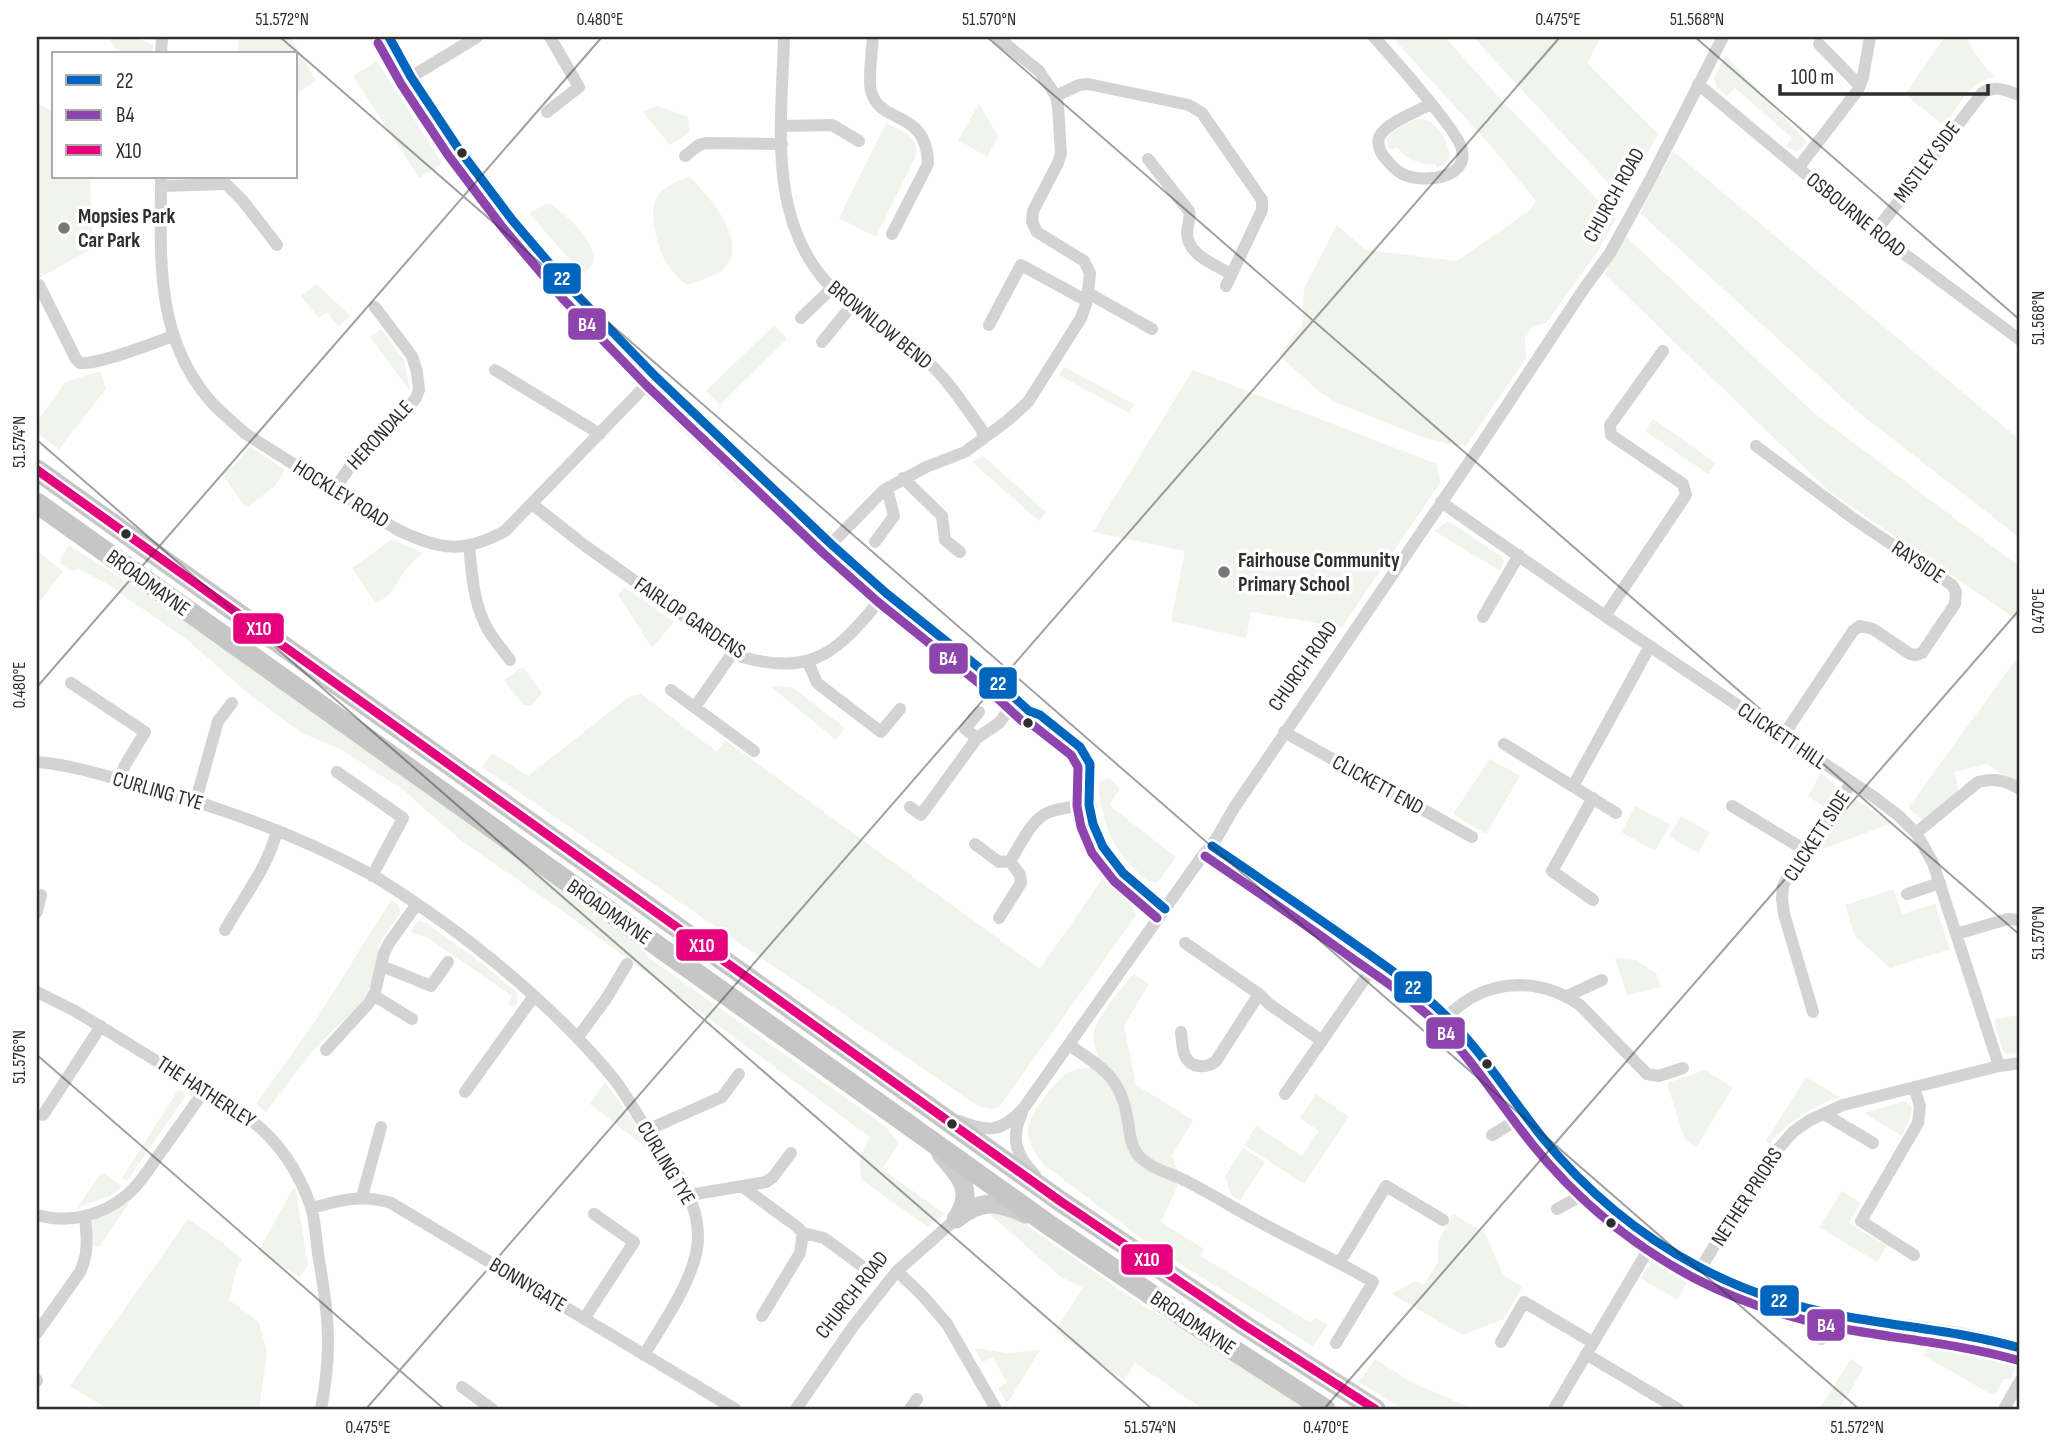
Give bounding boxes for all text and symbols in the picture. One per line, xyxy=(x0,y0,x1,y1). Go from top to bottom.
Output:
text: 51.572°N xyxy=(255,9,309,30)
text: 0.480°E xyxy=(576,9,624,30)
text: 51.570°N xyxy=(962,9,1016,30)
text: 0.475°E xyxy=(1535,9,1581,30)
text: 51.568°N xyxy=(1670,9,1724,30)
legend xyxy=(52,52,298,178)
scale bar xyxy=(1780,52,1989,96)
text: 100 m xyxy=(1791,65,1834,90)
text: 22 xyxy=(116,69,133,94)
text: B4 xyxy=(116,103,135,128)
street label: MISTLEY SIDE xyxy=(1888,117,1966,207)
text: X10 xyxy=(115,139,142,164)
street label: CHURCH ROAD xyxy=(1578,143,1650,247)
unlabelled marker xyxy=(455,146,469,160)
street label: OSBOURNE ROAD xyxy=(1801,167,1911,263)
place label: Mopsies Park Car Park xyxy=(78,204,175,253)
marker: Mopsies Park Car Park xyxy=(56,220,72,236)
line badge: 22 xyxy=(542,262,582,295)
text: 22 xyxy=(554,268,570,291)
street label: BROWNLOW BEND xyxy=(823,275,937,375)
text: 51.568°N xyxy=(2028,291,2049,345)
line badge: B4 xyxy=(567,307,607,341)
text: B4 xyxy=(578,314,596,337)
street label: HERONDALE xyxy=(342,395,418,475)
text: 51.574°N xyxy=(9,416,30,468)
street label: HOCKLEY ROAD xyxy=(288,455,394,533)
unlabelled marker xyxy=(119,527,133,541)
street label: RAYSIDE xyxy=(1887,535,1949,589)
street label: BROADMAYNE xyxy=(101,544,195,622)
place label: Fairhouse Community Primary School xyxy=(1238,548,1400,597)
marker: Fairhouse Community Primary School xyxy=(1216,564,1232,580)
street label: FAIRLOP GARDENS xyxy=(630,572,750,664)
text: 0.470°E xyxy=(2028,588,2049,634)
line badge: X10 xyxy=(232,612,285,645)
street label: CHURCH ROAD xyxy=(1263,616,1343,716)
text: X10 xyxy=(245,618,272,641)
line badge: B4 xyxy=(928,642,969,675)
text: B4 xyxy=(939,648,957,671)
text: 0.480°E xyxy=(9,661,30,709)
line badge: 22 xyxy=(978,666,1018,700)
text: 22 xyxy=(990,673,1006,696)
street label: CLICKETT HILL xyxy=(1733,697,1831,775)
unlabelled marker xyxy=(1021,716,1035,730)
street label: CLICKETT END xyxy=(1328,750,1428,820)
street label: CURLING TYE xyxy=(110,766,206,816)
street label: CLICKETT SIDE xyxy=(1778,786,1856,886)
street label: BROADMAYNE xyxy=(562,874,656,950)
text: 51.570°N xyxy=(2028,906,2049,960)
line badge: X10 xyxy=(675,928,729,962)
text: X10 xyxy=(688,935,715,958)
line badge: 22 xyxy=(1393,970,1433,1004)
text: 22 xyxy=(1405,977,1421,1000)
line badge: B4 xyxy=(1425,1016,1466,1050)
text: B4 xyxy=(1437,1023,1455,1046)
text: 51.576°N xyxy=(9,1030,30,1084)
street label: THE HATHERLEY xyxy=(152,1051,260,1133)
unlabelled marker xyxy=(1480,1057,1494,1071)
street label: CURLING TYE xyxy=(631,1117,701,1209)
unlabelled marker xyxy=(945,1117,959,1131)
street label: NETHER PRIORS xyxy=(1706,1143,1788,1251)
unlabelled marker xyxy=(1604,1216,1618,1230)
line badge: X10 xyxy=(1120,1243,1174,1276)
street label: CHURCH ROAD xyxy=(810,1246,894,1344)
text: X10 xyxy=(1133,1249,1160,1272)
street label: BONNYGATE xyxy=(485,1252,571,1318)
line badge: 22 xyxy=(1759,1284,1800,1317)
street label: BROADMAYNE xyxy=(1146,1285,1240,1361)
text: 22 xyxy=(1771,1290,1787,1313)
line badge: B4 xyxy=(1806,1308,1846,1342)
text: B4 xyxy=(1817,1315,1835,1338)
text: 0.475°E xyxy=(345,1417,391,1438)
text: 51.574°N xyxy=(1124,1417,1176,1438)
text: 0.470°E xyxy=(1303,1417,1349,1438)
text: 51.572°N xyxy=(1830,1417,1884,1438)

